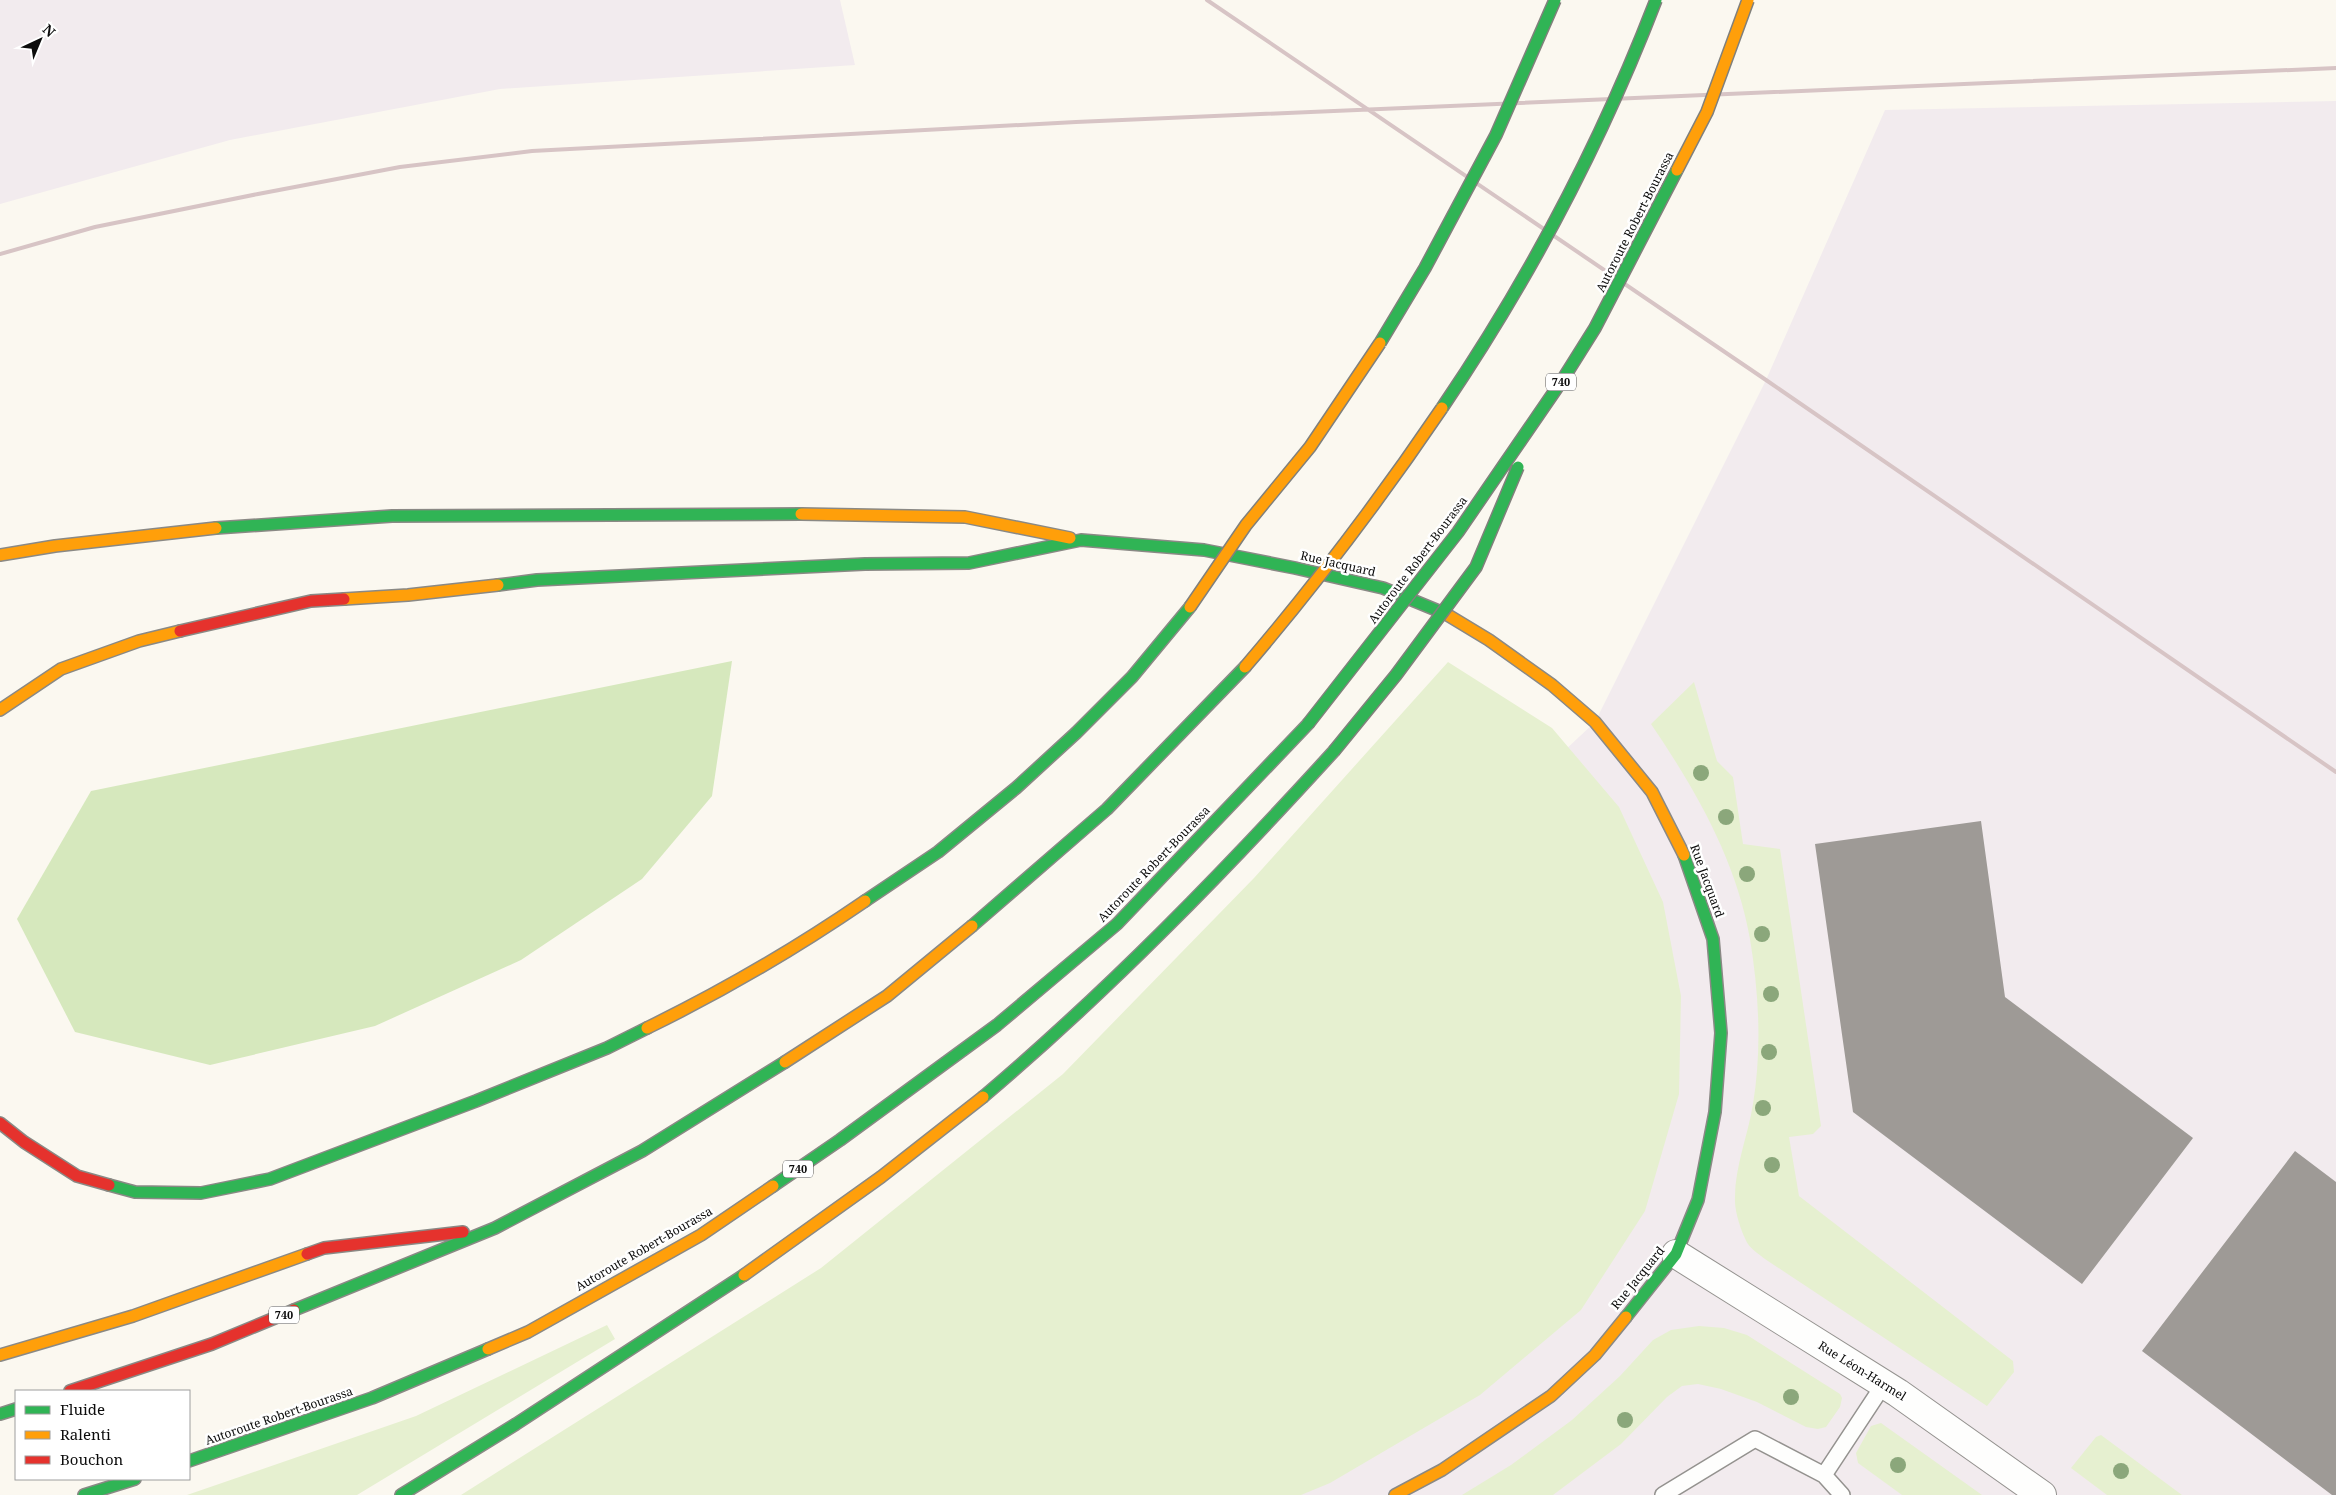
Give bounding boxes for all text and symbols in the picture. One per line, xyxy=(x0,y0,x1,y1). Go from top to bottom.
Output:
north arrow xyxy=(15,15,65,65)
text: N xyxy=(39,20,60,41)
street label: Autoroute Robert-Bourassa xyxy=(1592,149,1677,295)
road number: 740 xyxy=(1546,374,1576,391)
street label: Autoroute Robert-Bourassa xyxy=(1364,492,1471,627)
street label: Rue Jacquard xyxy=(1299,547,1378,581)
street label: Autoroute Robert-Bourassa xyxy=(1094,802,1214,925)
street label: Rue Jacquard xyxy=(1686,842,1729,920)
road number: 740 xyxy=(783,1160,813,1178)
street label: Autoroute Robert-Bourassa xyxy=(572,1202,715,1295)
street label: Rue Jacquard xyxy=(1607,1242,1669,1313)
road number: 740 xyxy=(269,1306,299,1324)
street label: Rue Léon-Harmel xyxy=(1815,1337,1910,1405)
street label: Autoroute Robert-Bourassa xyxy=(203,1382,355,1449)
legend xyxy=(15,1390,190,1480)
text: Fluide xyxy=(60,1399,105,1419)
text: Ralenti xyxy=(60,1424,111,1444)
text: Bouchon xyxy=(60,1449,124,1469)

